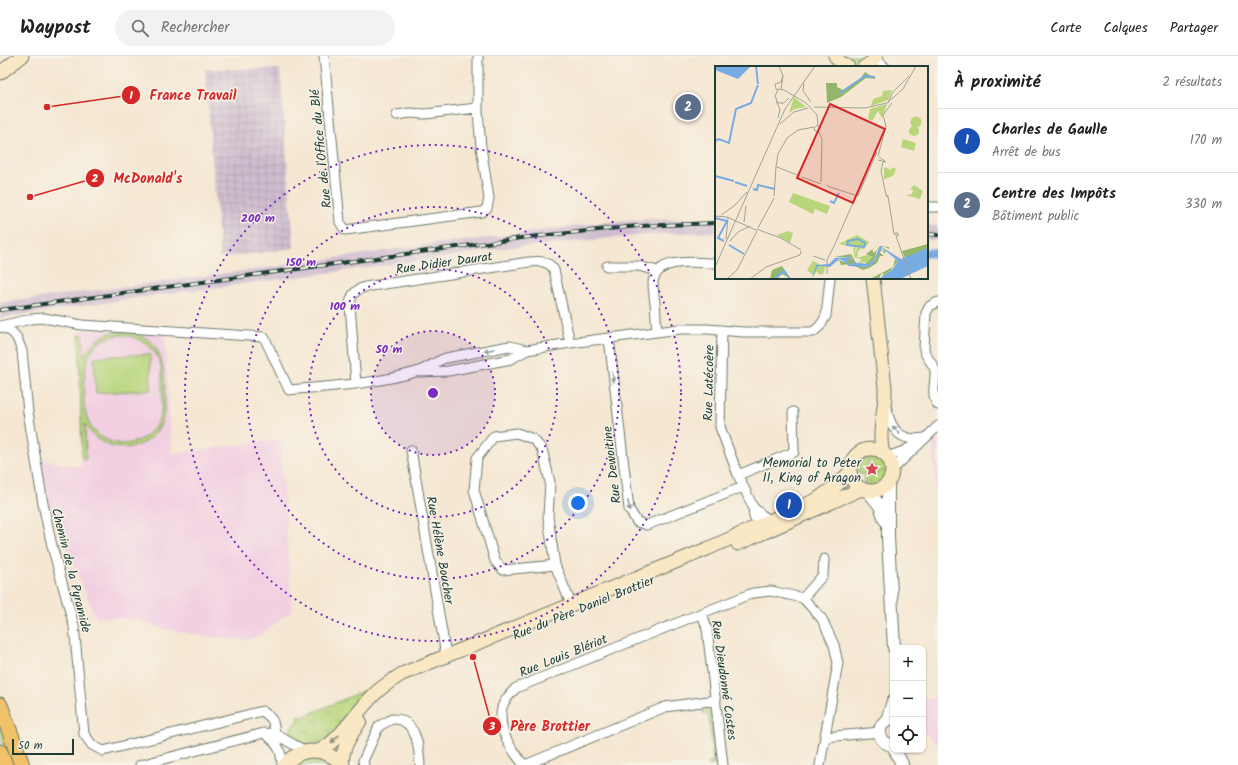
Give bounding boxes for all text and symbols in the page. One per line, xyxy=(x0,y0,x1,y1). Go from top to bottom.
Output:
search box xyxy=(115,10,395,46)
text: Waypost xyxy=(20,13,91,43)
text: Rechercher xyxy=(161,16,229,40)
icon: search xyxy=(129,17,151,39)
text: Carte xyxy=(1050,17,1082,39)
text: Calques xyxy=(1104,17,1148,39)
text: Partager xyxy=(1170,17,1218,39)
inset map xyxy=(715,66,928,279)
text: À proximité xyxy=(954,69,1041,96)
text: 2 résultats xyxy=(1163,72,1222,93)
callout: France Travail xyxy=(121,82,244,108)
text: France Travail xyxy=(150,85,237,107)
text: 1 xyxy=(129,86,133,105)
street label: Rue de l'Office du Blé xyxy=(305,87,338,209)
pin: 2 xyxy=(675,92,701,122)
text: Charles de Gaulle xyxy=(992,118,1107,142)
text: 1 xyxy=(965,130,969,151)
text: 170 m xyxy=(1190,130,1222,151)
text: Arrêt de bus xyxy=(992,142,1061,163)
callout: McDonald's xyxy=(85,165,190,191)
text: McDonald's xyxy=(114,168,183,190)
text: 2 xyxy=(92,169,99,188)
text: Centre des Impôts xyxy=(992,182,1116,206)
text: 2 xyxy=(963,194,971,215)
text: 330 m xyxy=(1185,194,1222,215)
text: Bâtiment public xyxy=(992,206,1079,227)
text: 200 m xyxy=(241,209,275,228)
street label: Rue Didier Daurat xyxy=(394,246,495,281)
text: 150 m xyxy=(286,253,316,272)
text: 100 m xyxy=(330,297,360,316)
text: 50 m xyxy=(375,340,403,359)
street label: Rue Latécoère xyxy=(698,345,721,421)
one-way arrow xyxy=(483,347,495,353)
one-way arrow xyxy=(610,371,616,383)
centre of rings xyxy=(426,386,440,400)
street label: Rue Dewoitine xyxy=(597,425,628,505)
one-way arrow xyxy=(891,425,900,435)
place label: Memorial to Peter II, King of Aragon xyxy=(762,453,862,489)
place icon: Memorial to Peter II, King of Aragon xyxy=(864,461,880,477)
pin: 1 xyxy=(776,490,802,520)
your location xyxy=(568,493,588,513)
street label: Rue Hélène Boucher xyxy=(420,495,459,607)
one-way arrow xyxy=(627,499,633,512)
street label: Chemin de la Pyramide xyxy=(45,506,96,635)
street label: Rue du Père Daniel Brottier xyxy=(509,570,658,647)
street label: Rue Dieudonné Costes xyxy=(705,619,742,742)
street label: Rue Louis Blériot xyxy=(516,629,612,684)
map controls xyxy=(890,645,926,753)
button: + xyxy=(890,645,926,681)
button: − xyxy=(890,681,926,717)
callout: Père Brottier xyxy=(482,713,598,739)
text: Père Brottier xyxy=(510,716,591,738)
text: 3 xyxy=(488,717,496,736)
button: locate xyxy=(890,717,926,753)
one-way arrow xyxy=(330,734,340,744)
scale bar xyxy=(12,737,74,756)
text: 50 m xyxy=(18,737,43,755)

